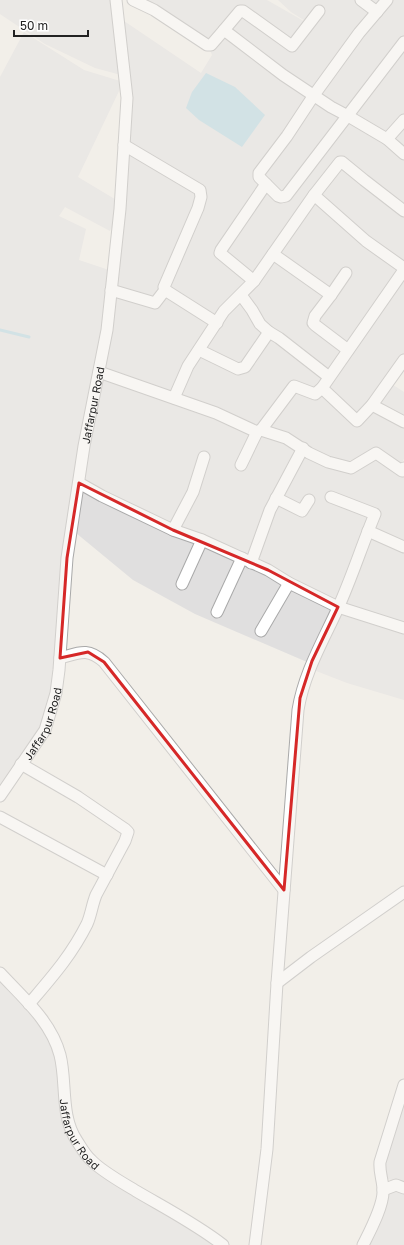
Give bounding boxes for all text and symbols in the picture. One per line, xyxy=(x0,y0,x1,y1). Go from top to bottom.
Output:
scale bar xyxy=(14,12,88,38)
text: 50 m xyxy=(20,18,48,33)
street label: Jaffarpur Road xyxy=(78,365,106,445)
street label: Jaffarpur Road xyxy=(20,687,63,762)
street label: Jaffarpur Road xyxy=(58,1098,103,1172)

